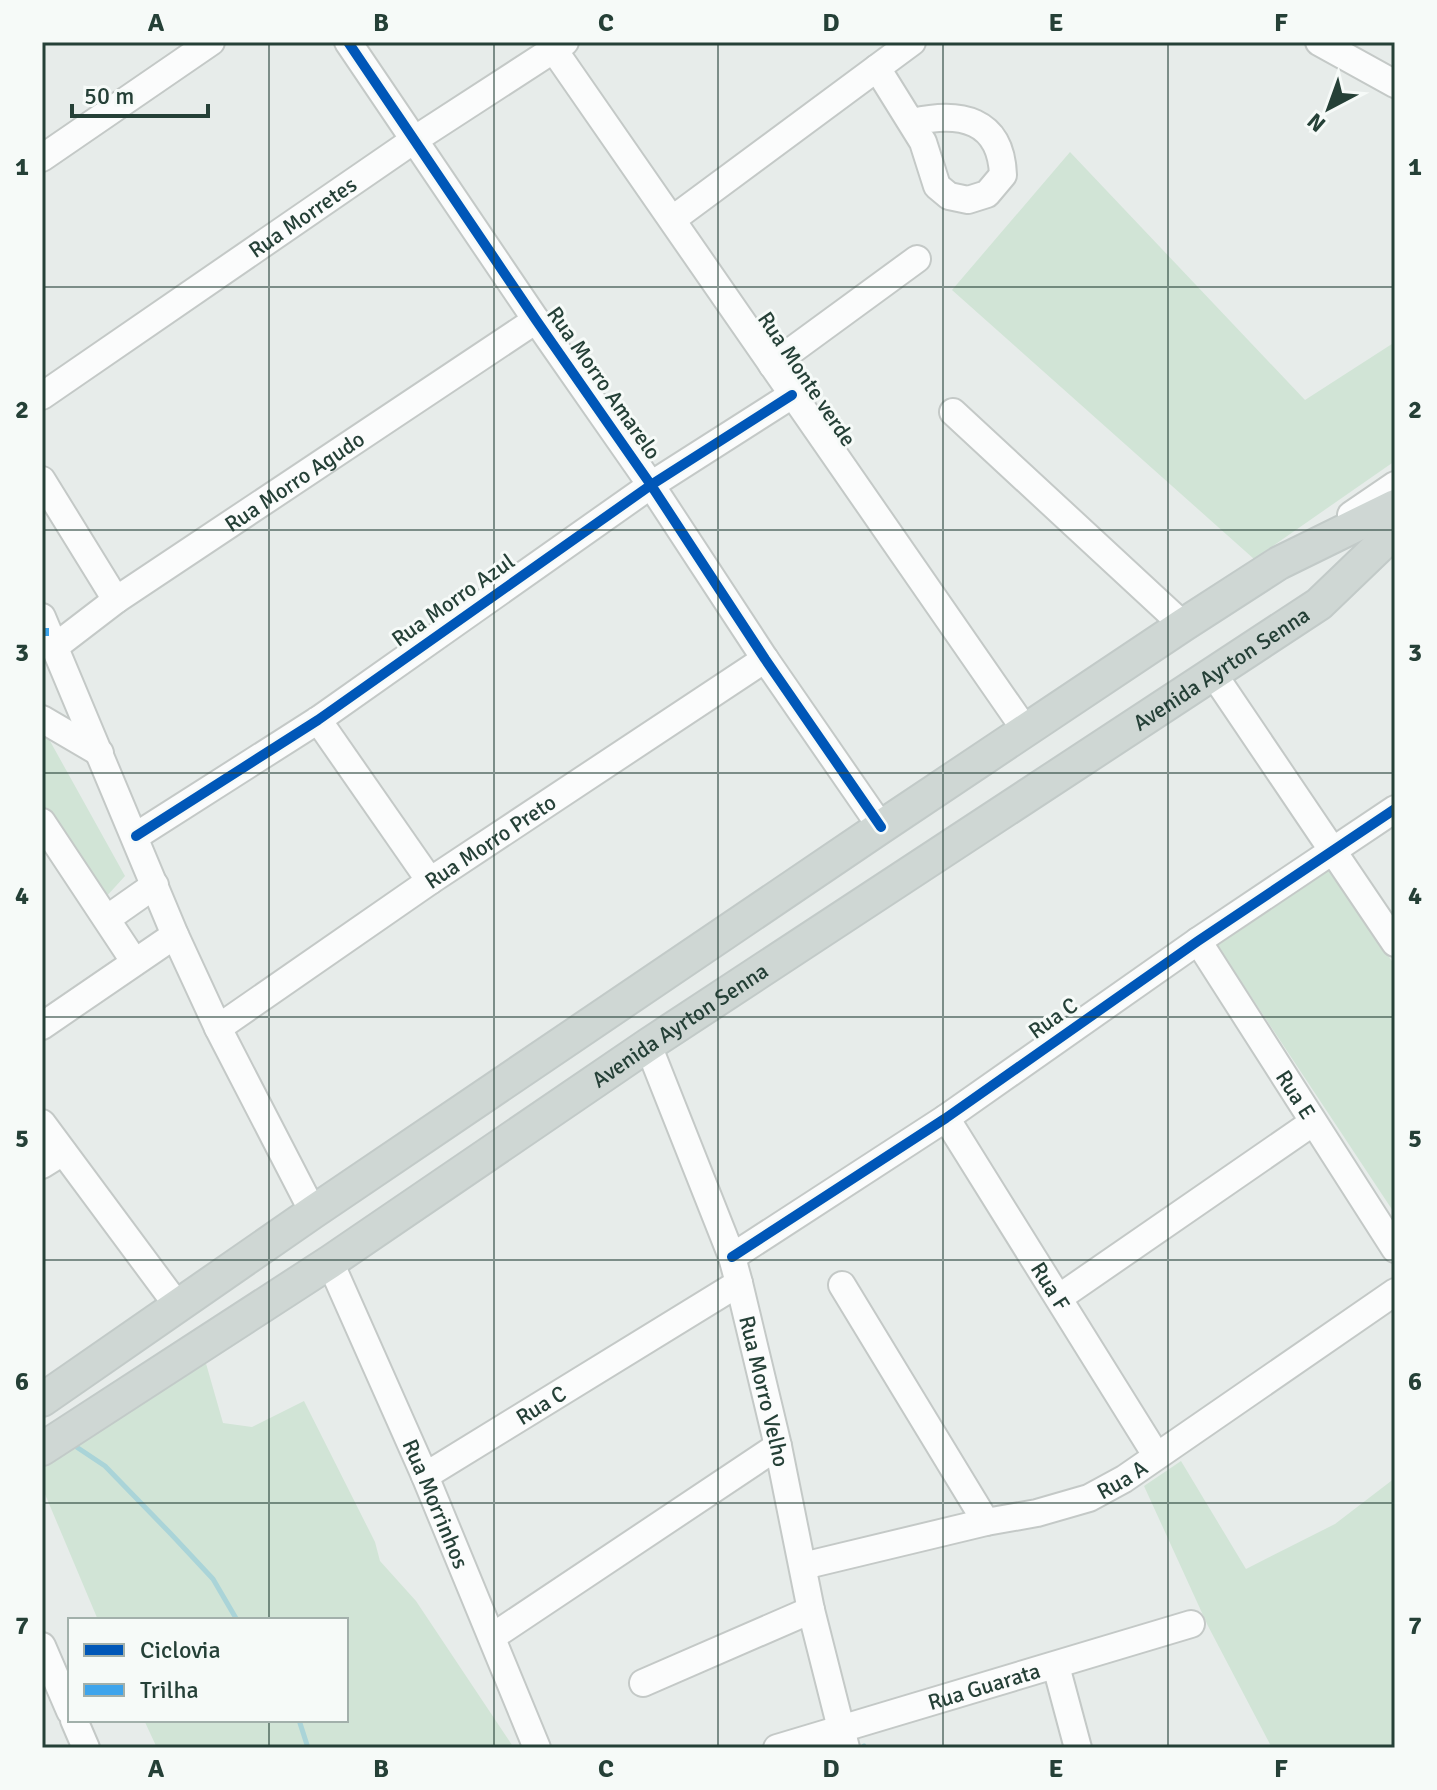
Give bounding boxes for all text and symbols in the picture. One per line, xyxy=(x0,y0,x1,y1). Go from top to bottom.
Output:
text: A xyxy=(148,7,165,39)
text: B xyxy=(373,7,389,39)
text: C xyxy=(598,7,614,39)
text: D xyxy=(822,7,840,39)
text: E xyxy=(1049,7,1063,39)
text: F xyxy=(1274,7,1288,39)
scale bar xyxy=(72,68,208,118)
north arrow xyxy=(1289,68,1369,148)
text: 50 m xyxy=(84,81,134,111)
text: N xyxy=(1302,108,1331,138)
text: 1 xyxy=(15,151,29,183)
text: 1 xyxy=(1408,151,1422,183)
street label: Rua Morretes xyxy=(243,170,361,263)
street label: Rua Morro Amarelo xyxy=(541,301,667,465)
street label: Rua Monte verde xyxy=(752,307,862,451)
text: 2 xyxy=(15,394,29,426)
text: 2 xyxy=(1408,394,1422,426)
street label: Rua Morro Agudo xyxy=(219,425,369,537)
street label: Rua Morro Azul xyxy=(386,548,520,652)
street label: Avenida Ayrton Senna xyxy=(1128,601,1314,736)
text: 3 xyxy=(15,637,29,669)
text: 3 xyxy=(1408,637,1422,669)
street label: Rua Morro Preto xyxy=(419,788,561,894)
text: 4 xyxy=(15,880,29,912)
text: 4 xyxy=(1408,880,1422,912)
street label: Avenida Ayrton Senna xyxy=(586,957,773,1093)
street label: Rua C xyxy=(1023,991,1083,1045)
street label: Rua E xyxy=(1270,1065,1322,1124)
text: 5 xyxy=(15,1123,29,1155)
text: 5 xyxy=(1408,1123,1422,1155)
street label: Rua F xyxy=(1025,1257,1076,1315)
street label: Rua Morro Velho xyxy=(734,1313,795,1469)
text: 6 xyxy=(15,1366,29,1398)
text: 6 xyxy=(1408,1366,1422,1398)
street label: Rua C xyxy=(511,1379,571,1430)
street label: Rua Morrinhos xyxy=(397,1435,475,1572)
street label: Rua A xyxy=(1092,1453,1153,1505)
text: 7 xyxy=(15,1610,29,1642)
text: 7 xyxy=(1408,1610,1422,1642)
legend xyxy=(68,1618,348,1722)
text: Ciclovia xyxy=(140,1635,221,1665)
street label: Rua Guarata xyxy=(925,1656,1043,1716)
text: Trilha xyxy=(140,1675,199,1705)
text: A xyxy=(148,1753,165,1785)
text: B xyxy=(373,1753,389,1785)
text: C xyxy=(598,1753,614,1785)
text: D xyxy=(822,1753,840,1785)
text: E xyxy=(1049,1753,1063,1785)
text: F xyxy=(1274,1753,1288,1785)

